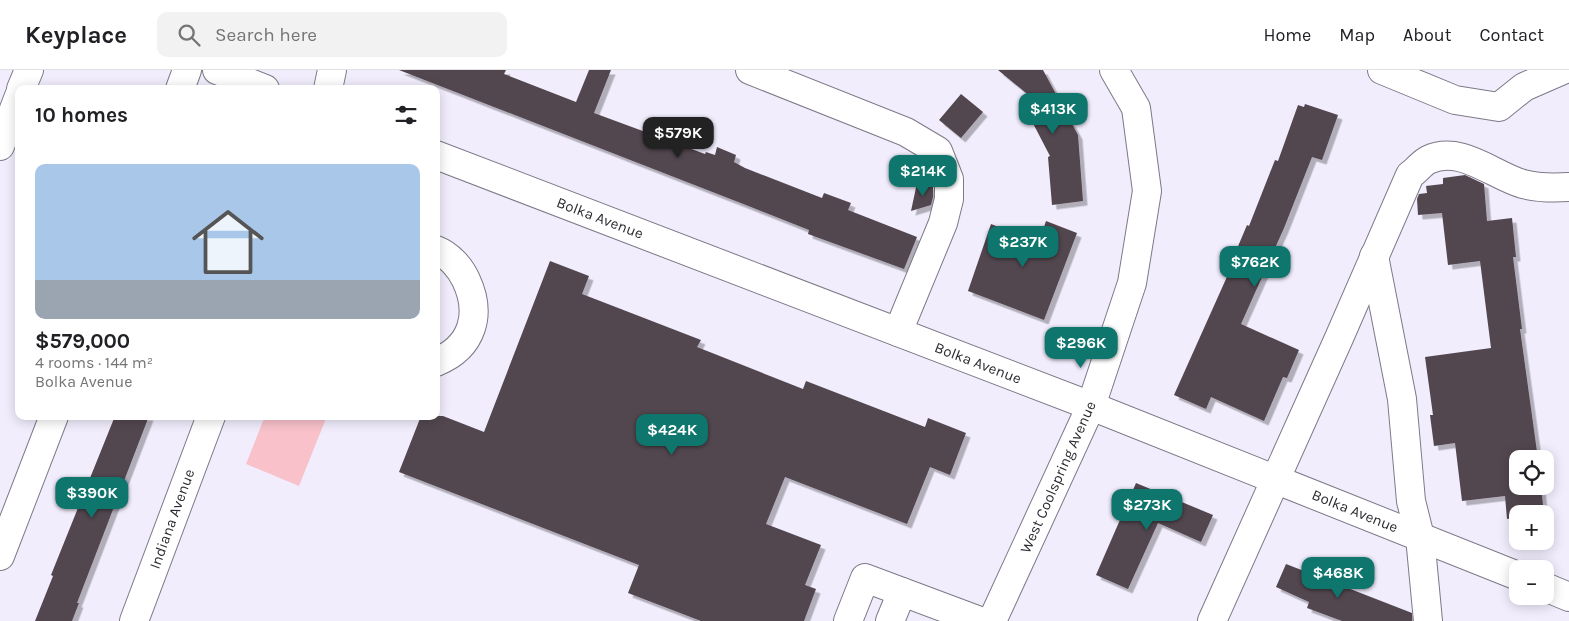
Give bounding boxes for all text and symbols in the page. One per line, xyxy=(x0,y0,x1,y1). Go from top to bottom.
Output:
search box xyxy=(157,12,507,57)
text: Keyplace xyxy=(25,21,127,49)
icon: search xyxy=(175,21,203,49)
text: Search here xyxy=(215,24,317,46)
text: Home xyxy=(1263,24,1311,46)
text: Map xyxy=(1339,24,1375,46)
text: About xyxy=(1403,24,1452,46)
text: Contact xyxy=(1480,24,1544,46)
pin: $413K xyxy=(1018,92,1088,135)
text: $413K xyxy=(1030,99,1076,118)
icon: filters xyxy=(392,101,420,129)
text: 10 homes xyxy=(35,103,128,127)
pin: $579K xyxy=(643,116,713,159)
text: $579K xyxy=(654,123,702,142)
pin: $214K xyxy=(888,154,958,197)
text: $214K xyxy=(900,161,946,180)
street label: Bolka Avenue xyxy=(554,193,646,243)
icon: home xyxy=(183,197,273,287)
pin: $237K xyxy=(988,226,1058,268)
text: $237K xyxy=(998,232,1048,251)
pin: $762K xyxy=(1220,246,1290,288)
text: $762K xyxy=(1231,252,1279,271)
pin: $296K xyxy=(1046,326,1116,369)
text: $579,000 xyxy=(35,329,130,353)
text: $296K xyxy=(1056,333,1106,352)
street label: Bolka Avenue xyxy=(932,338,1024,388)
text: 4 rooms · 144 m² xyxy=(35,353,153,372)
text: Bolka Avenue xyxy=(35,372,132,391)
street label: West Coolspring Avenue xyxy=(1016,398,1100,556)
pin: $424K xyxy=(637,414,707,456)
text: $424K xyxy=(647,420,697,439)
map controls xyxy=(1509,450,1554,605)
button: locate xyxy=(1509,450,1554,495)
street label: Indiana Avenue xyxy=(146,467,198,571)
pin: $390K xyxy=(57,476,127,519)
text: $390K xyxy=(66,483,118,502)
street label: Bolka Avenue xyxy=(1309,486,1401,536)
pin: $273K xyxy=(1112,488,1182,531)
text: $273K xyxy=(1122,495,1172,514)
button: + xyxy=(1509,505,1554,550)
pin: $468K xyxy=(1303,556,1373,599)
button: − xyxy=(1509,560,1554,605)
text: $468K xyxy=(1312,563,1364,582)

